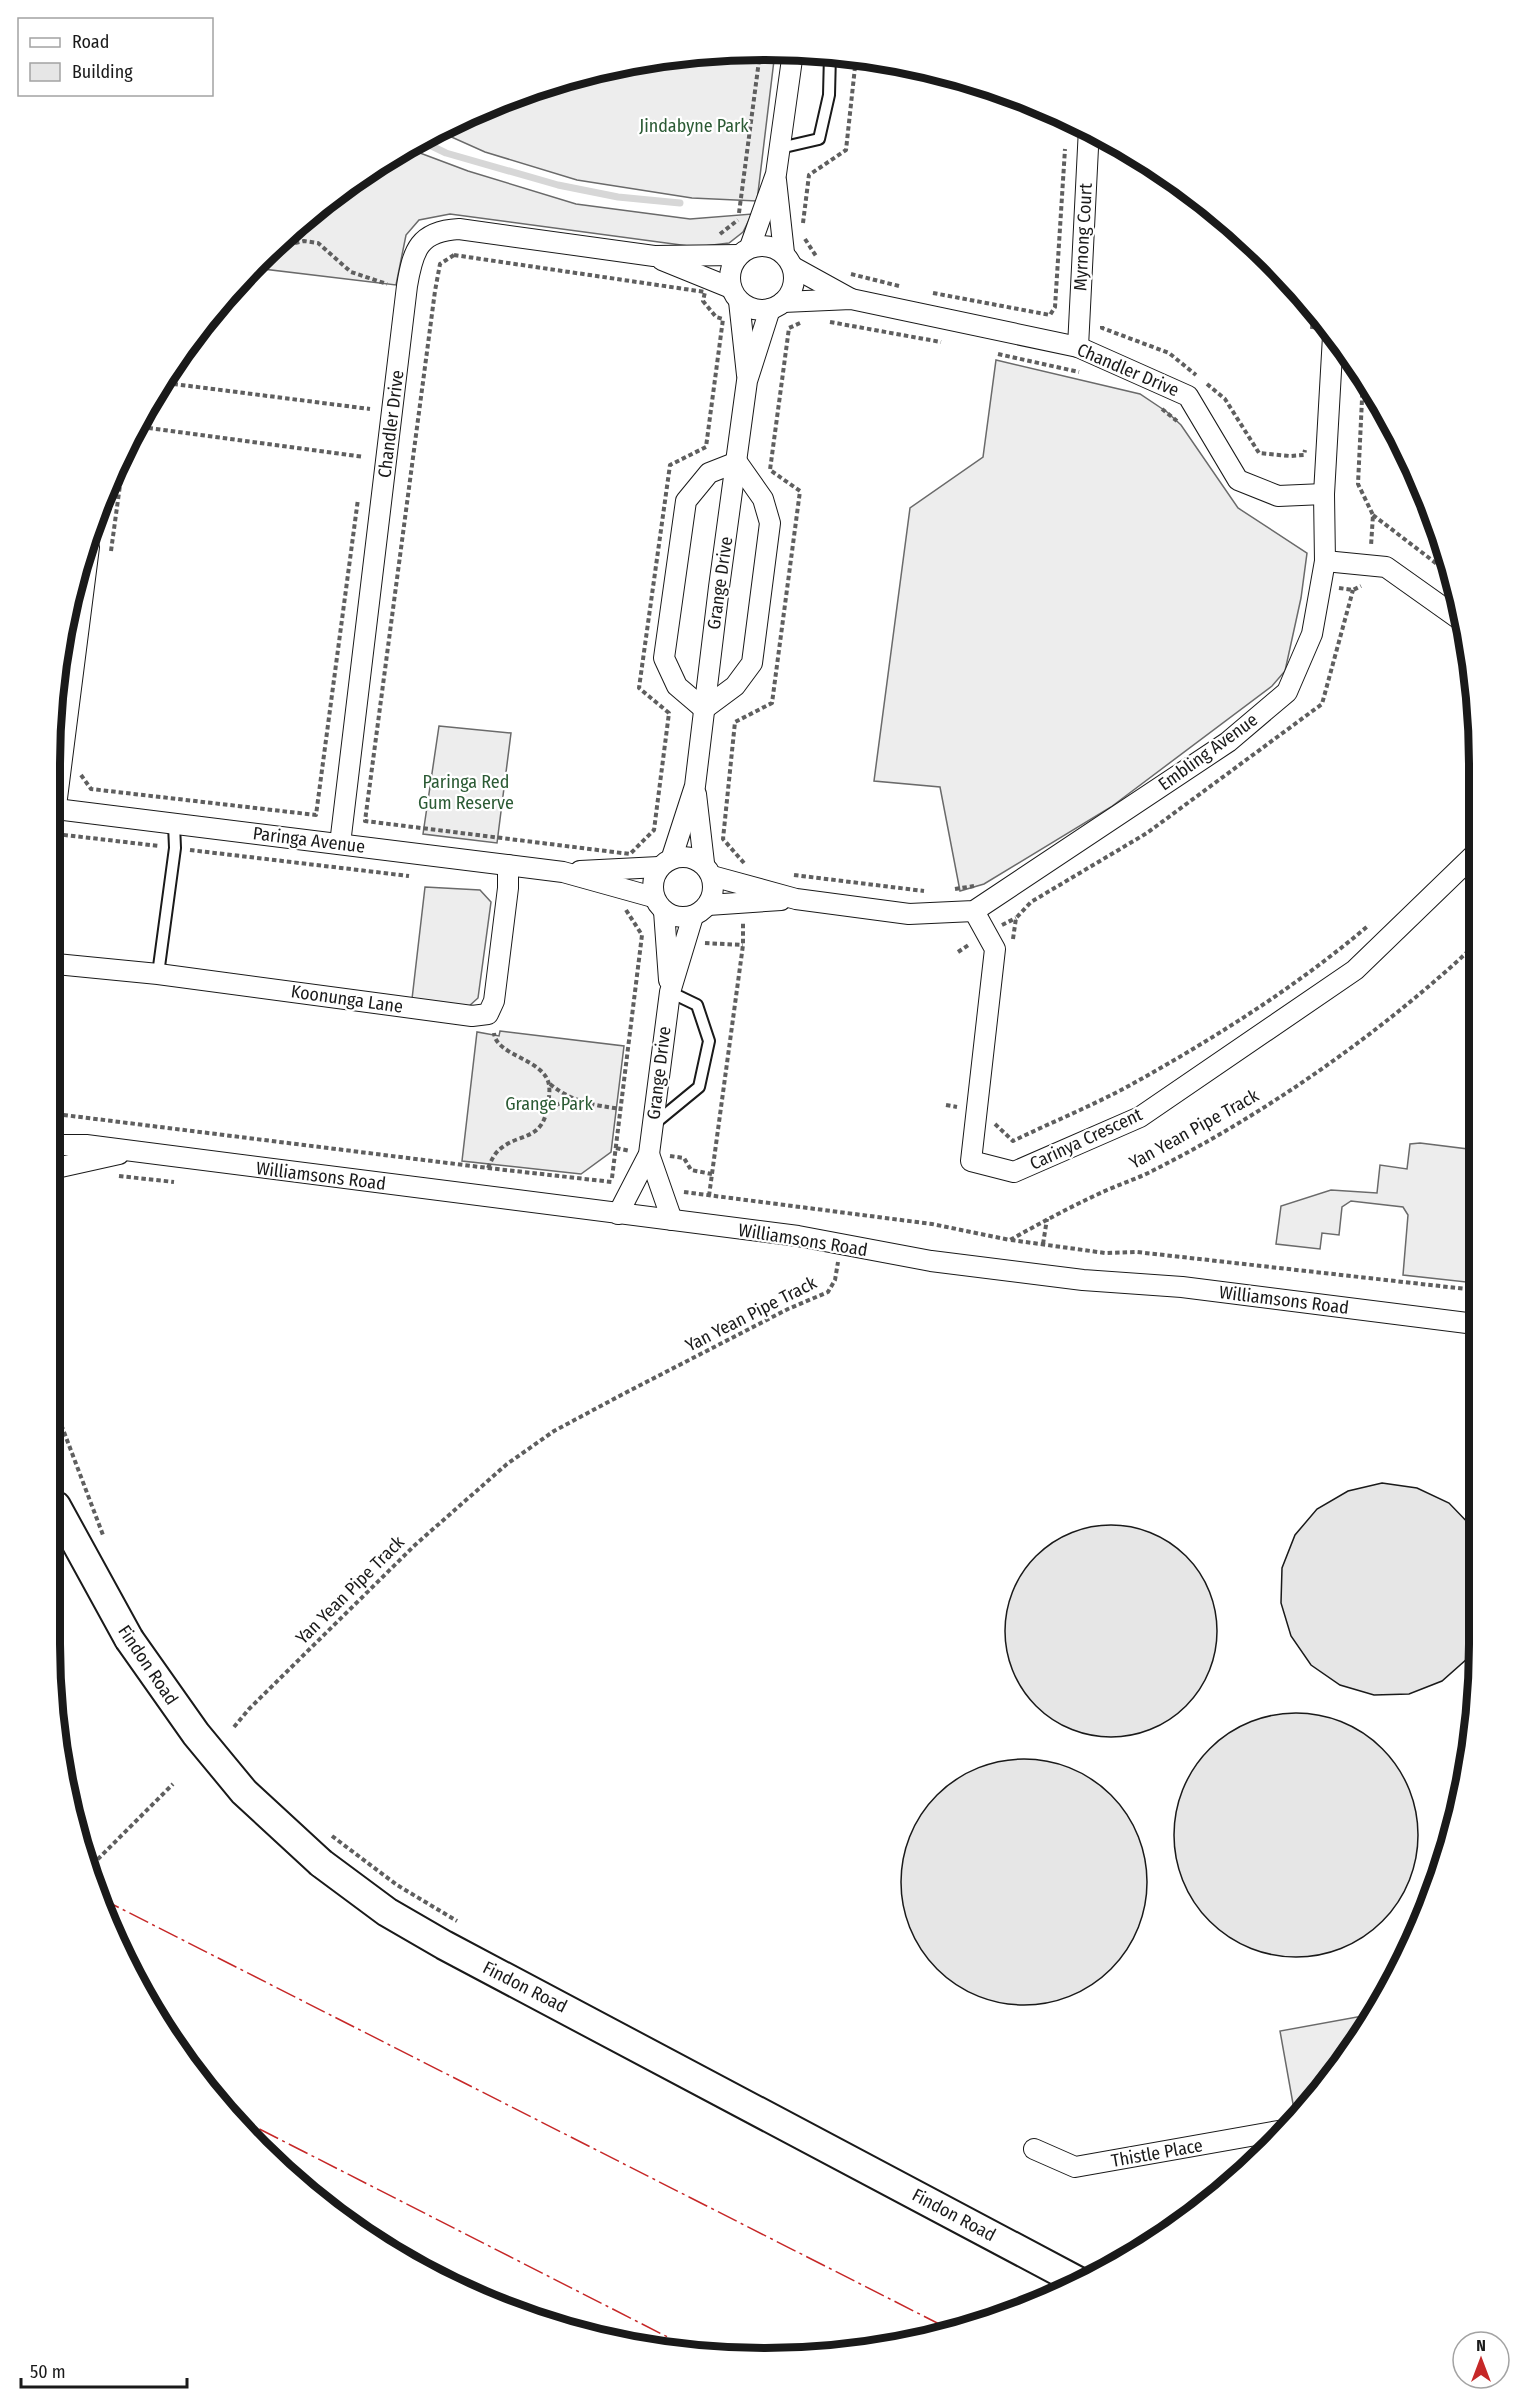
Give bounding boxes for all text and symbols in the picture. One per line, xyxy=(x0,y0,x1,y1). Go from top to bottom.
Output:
legend xyxy=(18,18,213,96)
text: Road xyxy=(72,31,109,53)
text: Building xyxy=(72,61,133,83)
park label: Jindabyne Park xyxy=(639,115,749,137)
street label: Myrnong Court xyxy=(1069,182,1097,292)
street label: Chandler Drive xyxy=(1074,339,1182,401)
street label: Chandler Drive xyxy=(373,369,409,479)
street label: Grange Drive xyxy=(703,535,737,631)
street label: Embling Avenue xyxy=(1154,709,1262,795)
park label: Paringa Red Gum Reserve xyxy=(418,771,514,814)
street label: Paringa Avenue xyxy=(252,822,366,858)
street label: Koonunga Lane xyxy=(290,980,404,1018)
street label: Grange Drive xyxy=(642,1025,676,1121)
street label: Yan Yean Pipe Track xyxy=(1126,1084,1263,1174)
park label: Grange Park xyxy=(505,1093,593,1115)
street label: Carinya Crescent xyxy=(1026,1103,1146,1175)
street label: Williamsons Road xyxy=(255,1157,387,1195)
street label: Williamsons Road xyxy=(737,1219,869,1261)
street label: Yan Yean Pipe Track xyxy=(682,1271,821,1357)
street label: Williamsons Road xyxy=(1218,1281,1350,1319)
street label: Yan Yean Pipe Track xyxy=(291,1531,409,1649)
street label: Findon Road xyxy=(113,1621,183,1709)
street label: Findon Road xyxy=(479,1956,571,2018)
street label: Thistle Place xyxy=(1110,2134,1205,2172)
street label: Findon Road xyxy=(908,2184,1000,2246)
north arrow xyxy=(1451,2330,1511,2390)
text: N xyxy=(1476,2336,1486,2355)
scale bar xyxy=(21,2351,188,2389)
text: 50 m xyxy=(30,2361,66,2383)

